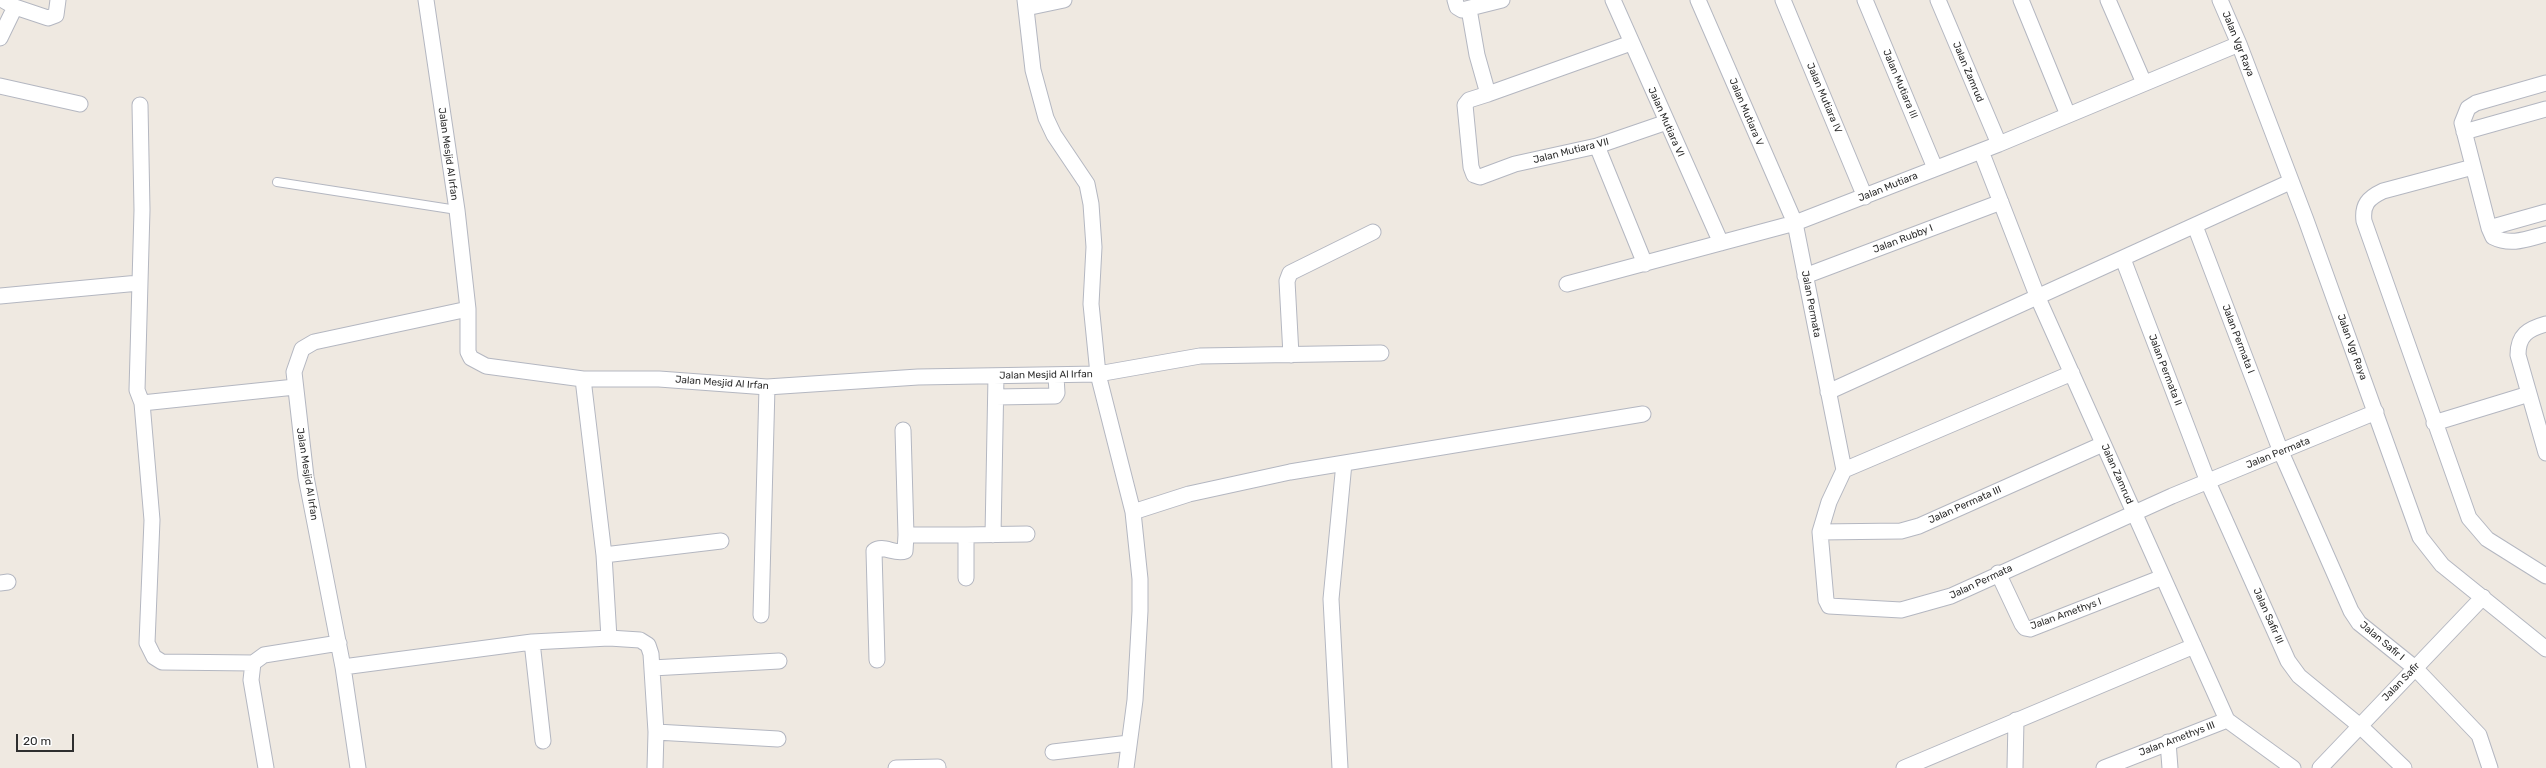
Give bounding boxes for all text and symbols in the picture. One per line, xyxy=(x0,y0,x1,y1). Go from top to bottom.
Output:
street label: Jalan Vgr Raya xyxy=(2219,10,2257,78)
street label: Jalan Zamrud xyxy=(1950,40,1986,104)
street label: Jalan Mutiara III xyxy=(1880,48,1920,120)
street label: Jalan Mutiara IV xyxy=(1804,61,1844,135)
street label: Jalan Mutiara V xyxy=(1726,76,1766,148)
street label: Jalan Mutiara VI xyxy=(1645,85,1687,159)
street label: Jalan Mesjid Al Irfan xyxy=(436,107,460,201)
street label: Jalan Mutiara VII xyxy=(1532,136,1610,166)
street label: Jalan Mutiara xyxy=(1856,170,1920,204)
street label: Jalan Rubby I xyxy=(1871,222,1935,256)
street label: Jalan Permata xyxy=(1799,270,1823,338)
street label: Jalan Permata I xyxy=(2219,303,2257,375)
street label: Jalan Vgr Raya xyxy=(2335,312,2369,382)
street label: Jalan Permata II xyxy=(2146,332,2184,408)
street label: Jalan Mesjid Al Irfan xyxy=(999,368,1093,382)
street label: Jalan Mesjid Al Irfan xyxy=(675,374,769,392)
street label: Jalan Mesjid Al Irfan xyxy=(294,427,320,521)
street label: Jalan Permata xyxy=(2244,435,2312,471)
street label: Jalan Zamrud xyxy=(2098,442,2136,506)
street label: Jalan Permata III xyxy=(1927,484,2003,526)
street label: Jalan Permata xyxy=(1948,562,2014,602)
street label: Jalan Safir III xyxy=(2250,586,2286,646)
street label: Jalan Amethys I xyxy=(2029,596,2103,632)
street label: Jalan Safir I xyxy=(2357,619,2407,663)
street label: Jalan Safir xyxy=(2380,660,2422,704)
street label: Jalan Amethys III xyxy=(2137,719,2217,759)
scale bar xyxy=(18,726,76,752)
text: 20 m xyxy=(23,734,51,748)

